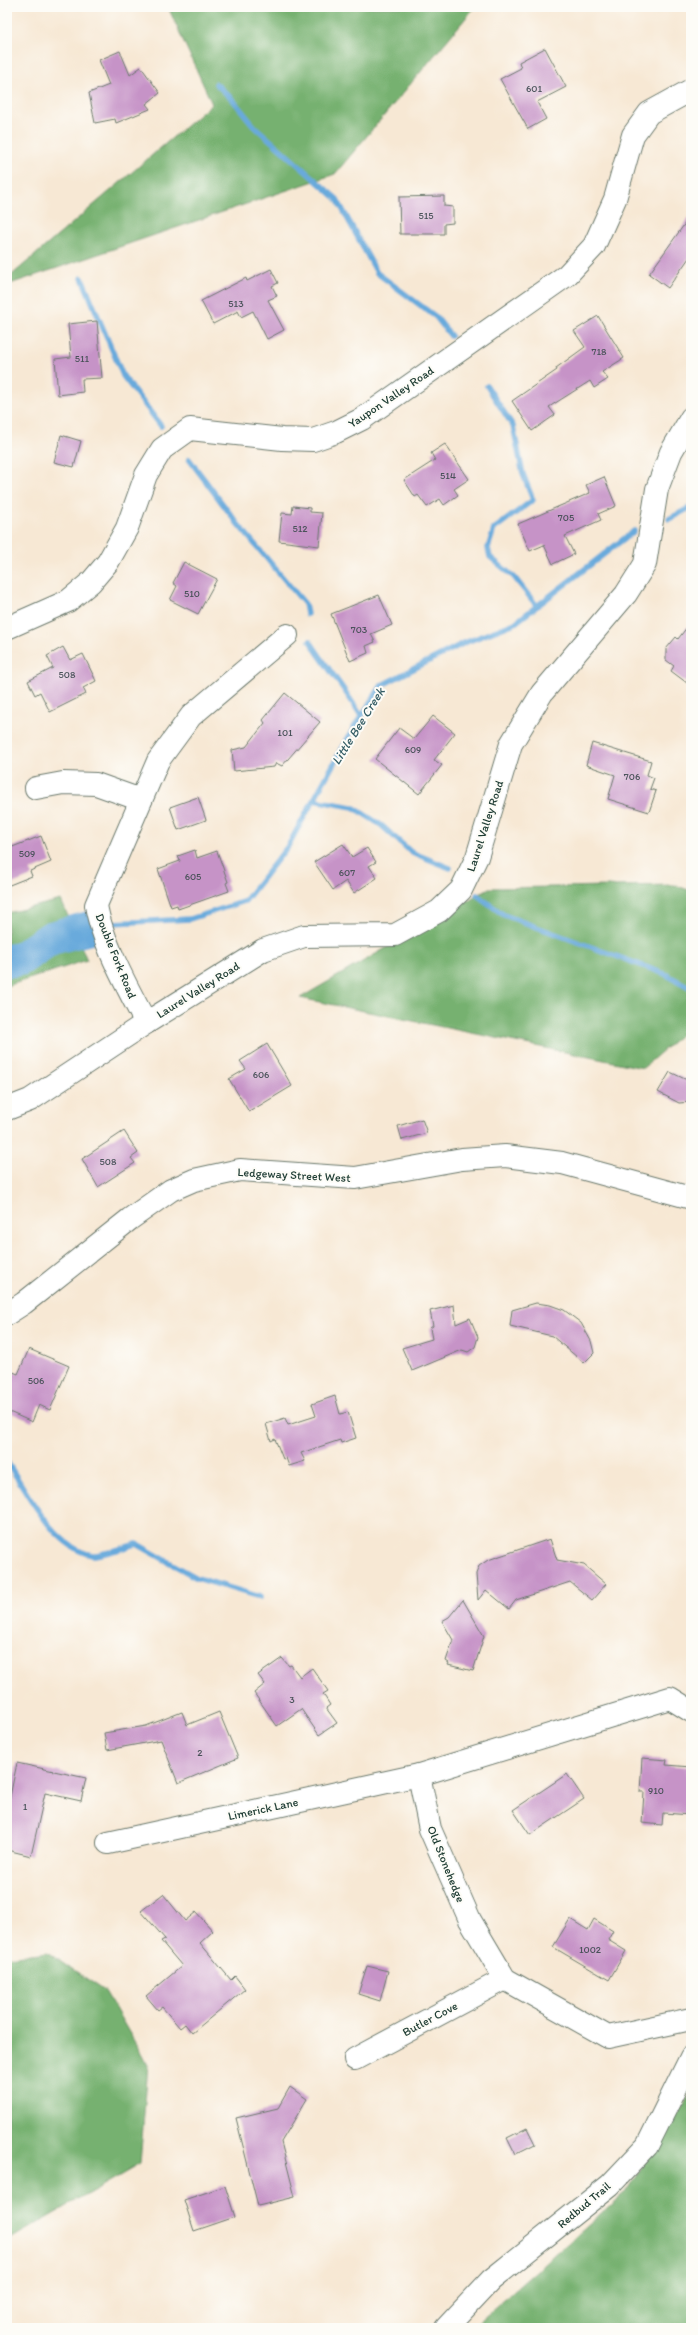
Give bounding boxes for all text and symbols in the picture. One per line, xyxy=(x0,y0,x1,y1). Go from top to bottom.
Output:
house number: 601 xyxy=(526,82,542,95)
house number: 515 xyxy=(418,209,434,222)
house number: 513 xyxy=(228,297,244,310)
house number: 718 xyxy=(591,345,607,358)
house number: 511 xyxy=(75,352,90,365)
street label: Yaupon Valley Road xyxy=(346,363,437,431)
house number: 514 xyxy=(440,469,456,482)
house number: 705 xyxy=(558,511,574,524)
house number: 512 xyxy=(292,522,308,535)
house number: 510 xyxy=(184,587,200,600)
house number: 703 xyxy=(351,623,368,636)
house number: 508 xyxy=(59,668,76,681)
water label: Little Bee Creek xyxy=(328,684,388,767)
house number: 101 xyxy=(277,726,293,739)
house number: 609 xyxy=(405,743,421,756)
house number: 706 xyxy=(624,770,640,783)
street label: Laurel Valley Road xyxy=(464,778,507,873)
house number: 509 xyxy=(19,847,35,860)
house number: 607 xyxy=(339,866,355,879)
house number: 605 xyxy=(185,870,201,883)
street label: Double Fork Road xyxy=(93,911,140,1001)
street label: Laurel Valley Road xyxy=(154,959,243,1021)
house number: 606 xyxy=(253,1068,269,1081)
house number: 508 xyxy=(100,1155,117,1168)
street label: Ledgeway Street West xyxy=(237,1165,352,1185)
house number: 506 xyxy=(28,1374,44,1387)
house number: 3 xyxy=(289,1693,295,1706)
house number: 2 xyxy=(197,1746,203,1759)
house number: 910 xyxy=(648,1784,664,1797)
street label: Limerick Lane xyxy=(227,1795,300,1823)
house number: 1 xyxy=(23,1800,28,1813)
street label: Old Stonehedge xyxy=(424,1824,468,1905)
house number: 1002 xyxy=(579,1943,602,1956)
street label: Butler Cove xyxy=(400,1998,460,2039)
street label: Redbud Trail xyxy=(555,2178,614,2231)

